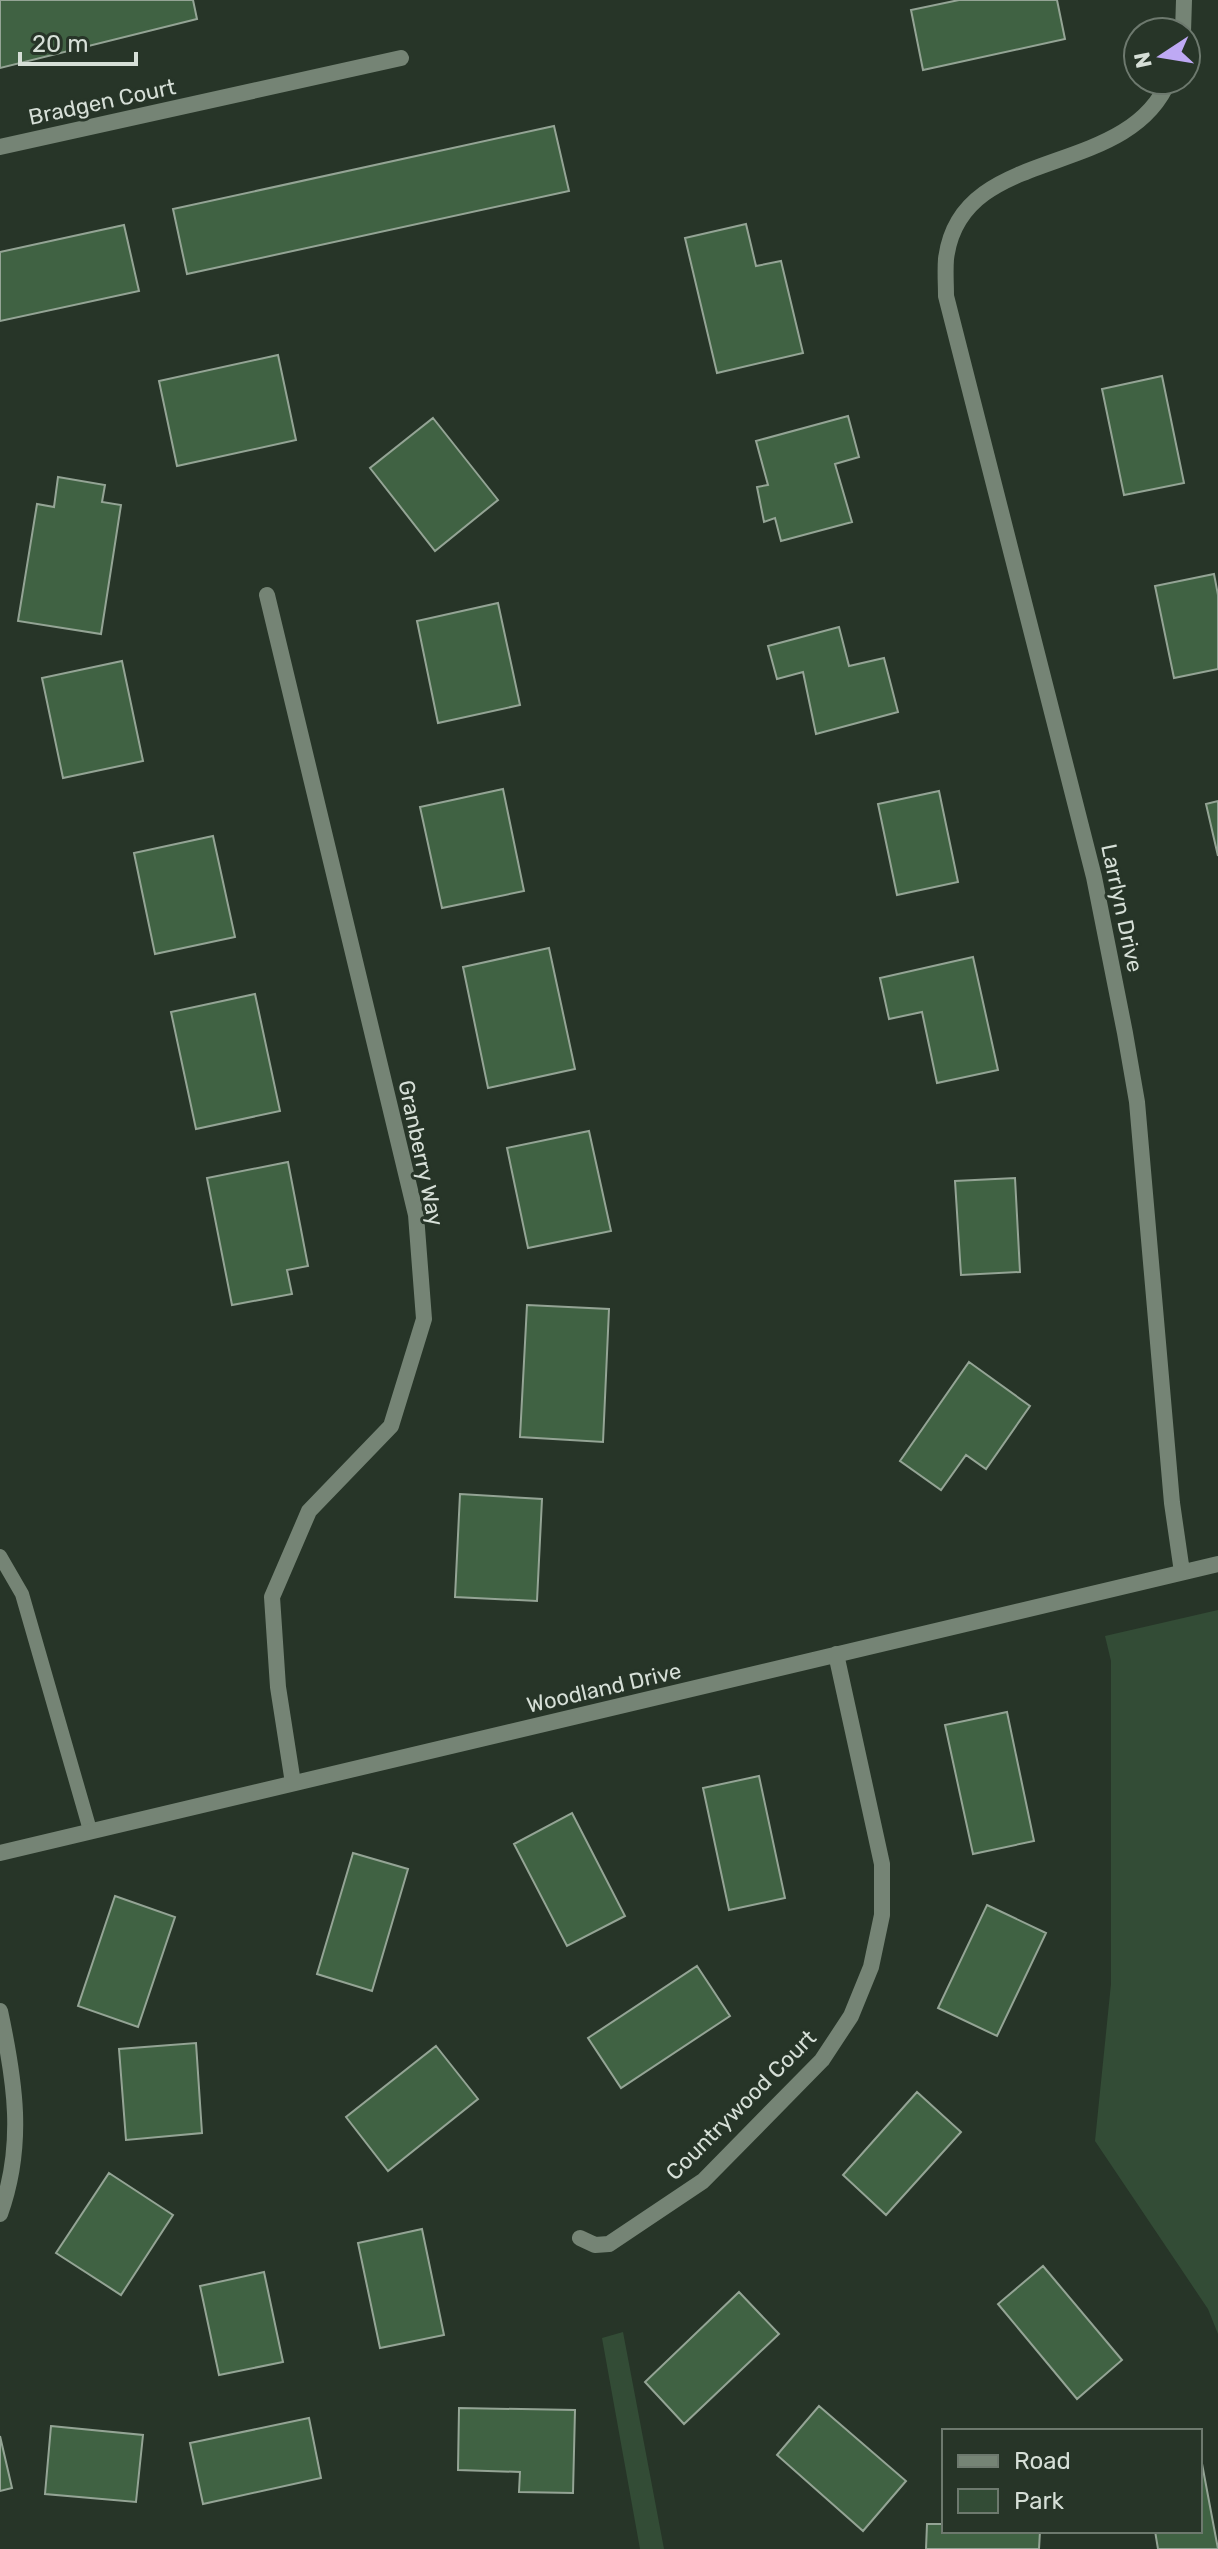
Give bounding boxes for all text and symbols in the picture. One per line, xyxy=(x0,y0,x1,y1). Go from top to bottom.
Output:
scale bar xyxy=(20,16,136,66)
north arrow xyxy=(1122,16,1202,96)
text: 20 m xyxy=(32,30,89,58)
text: N xyxy=(1128,50,1158,71)
street label: Bradgen Court xyxy=(26,73,178,131)
street label: Larrlyn Drive xyxy=(1095,841,1149,975)
street label: Granberry Way xyxy=(392,1078,450,1228)
street label: Woodland Drive xyxy=(524,1657,684,1719)
street label: Countrywood Court xyxy=(660,2024,822,2186)
legend xyxy=(942,2429,1202,2533)
text: Road xyxy=(1014,2447,1071,2475)
text: Park xyxy=(1014,2487,1065,2515)

